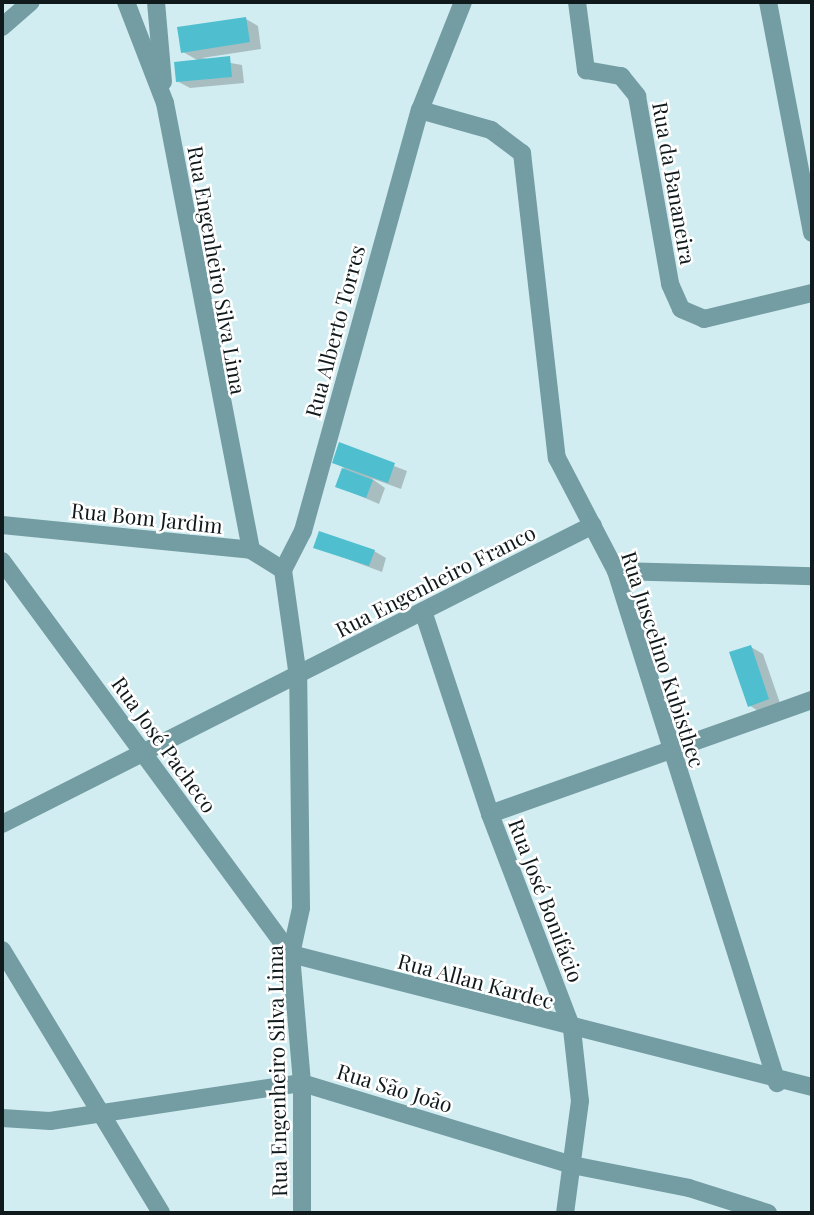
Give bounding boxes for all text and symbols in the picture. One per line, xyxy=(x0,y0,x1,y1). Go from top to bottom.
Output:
street label: Rua da Bananeira xyxy=(648,100,702,266)
street label: Rua Engenheiro Silva Lima xyxy=(184,144,252,396)
street label: Rua Alberto Torres xyxy=(299,241,369,421)
street label: Rua Bom Jardim xyxy=(70,496,224,538)
street label: Rua Engenheiro Franco xyxy=(331,519,539,641)
street label: Rua Juscelino Kubisthec xyxy=(617,548,711,770)
street label: Rua José Pacheco xyxy=(107,671,223,817)
street label: Rua José Bonifácio xyxy=(504,815,590,985)
street label: Rua Engenheiro Silva Lima xyxy=(261,945,291,1197)
street label: Rua Allan Kardec xyxy=(395,947,557,1013)
street label: Rua São João xyxy=(334,1057,456,1117)

